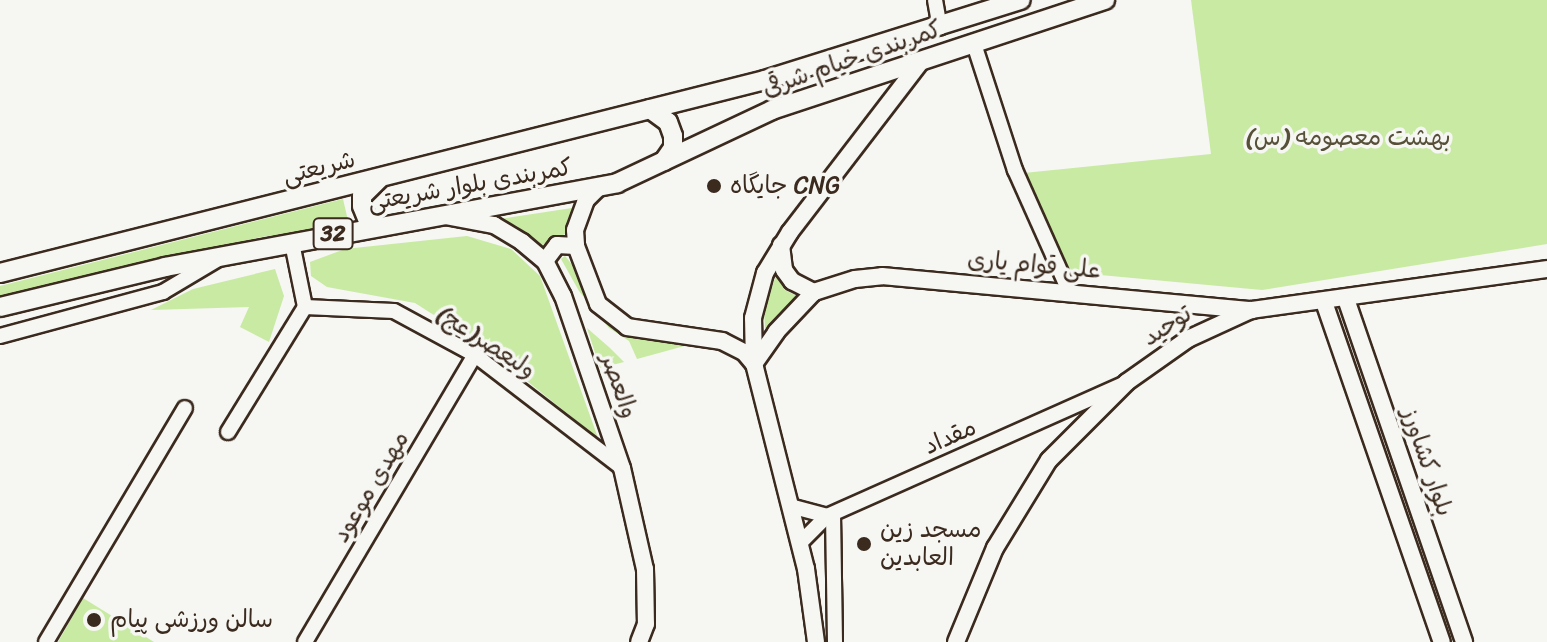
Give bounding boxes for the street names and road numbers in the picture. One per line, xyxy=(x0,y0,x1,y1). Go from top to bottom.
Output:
street label: کمربندی خیام شرقی xyxy=(759,15,945,103)
street label: شریعتی xyxy=(280,145,358,191)
street label: کمربندی بلوار شریعتی xyxy=(366,153,574,217)
road number: 32 xyxy=(311,216,355,252)
street label: علی قوام یاری xyxy=(966,245,1102,285)
street label: ولیعصر(عج) xyxy=(431,299,541,385)
street label: توحید xyxy=(1137,299,1197,353)
street label: والعصر xyxy=(595,350,643,422)
street label: بلوار کشاورز xyxy=(1395,404,1459,520)
street label: مقداد xyxy=(919,413,981,461)
street label: مهدی موعود xyxy=(327,426,415,548)

